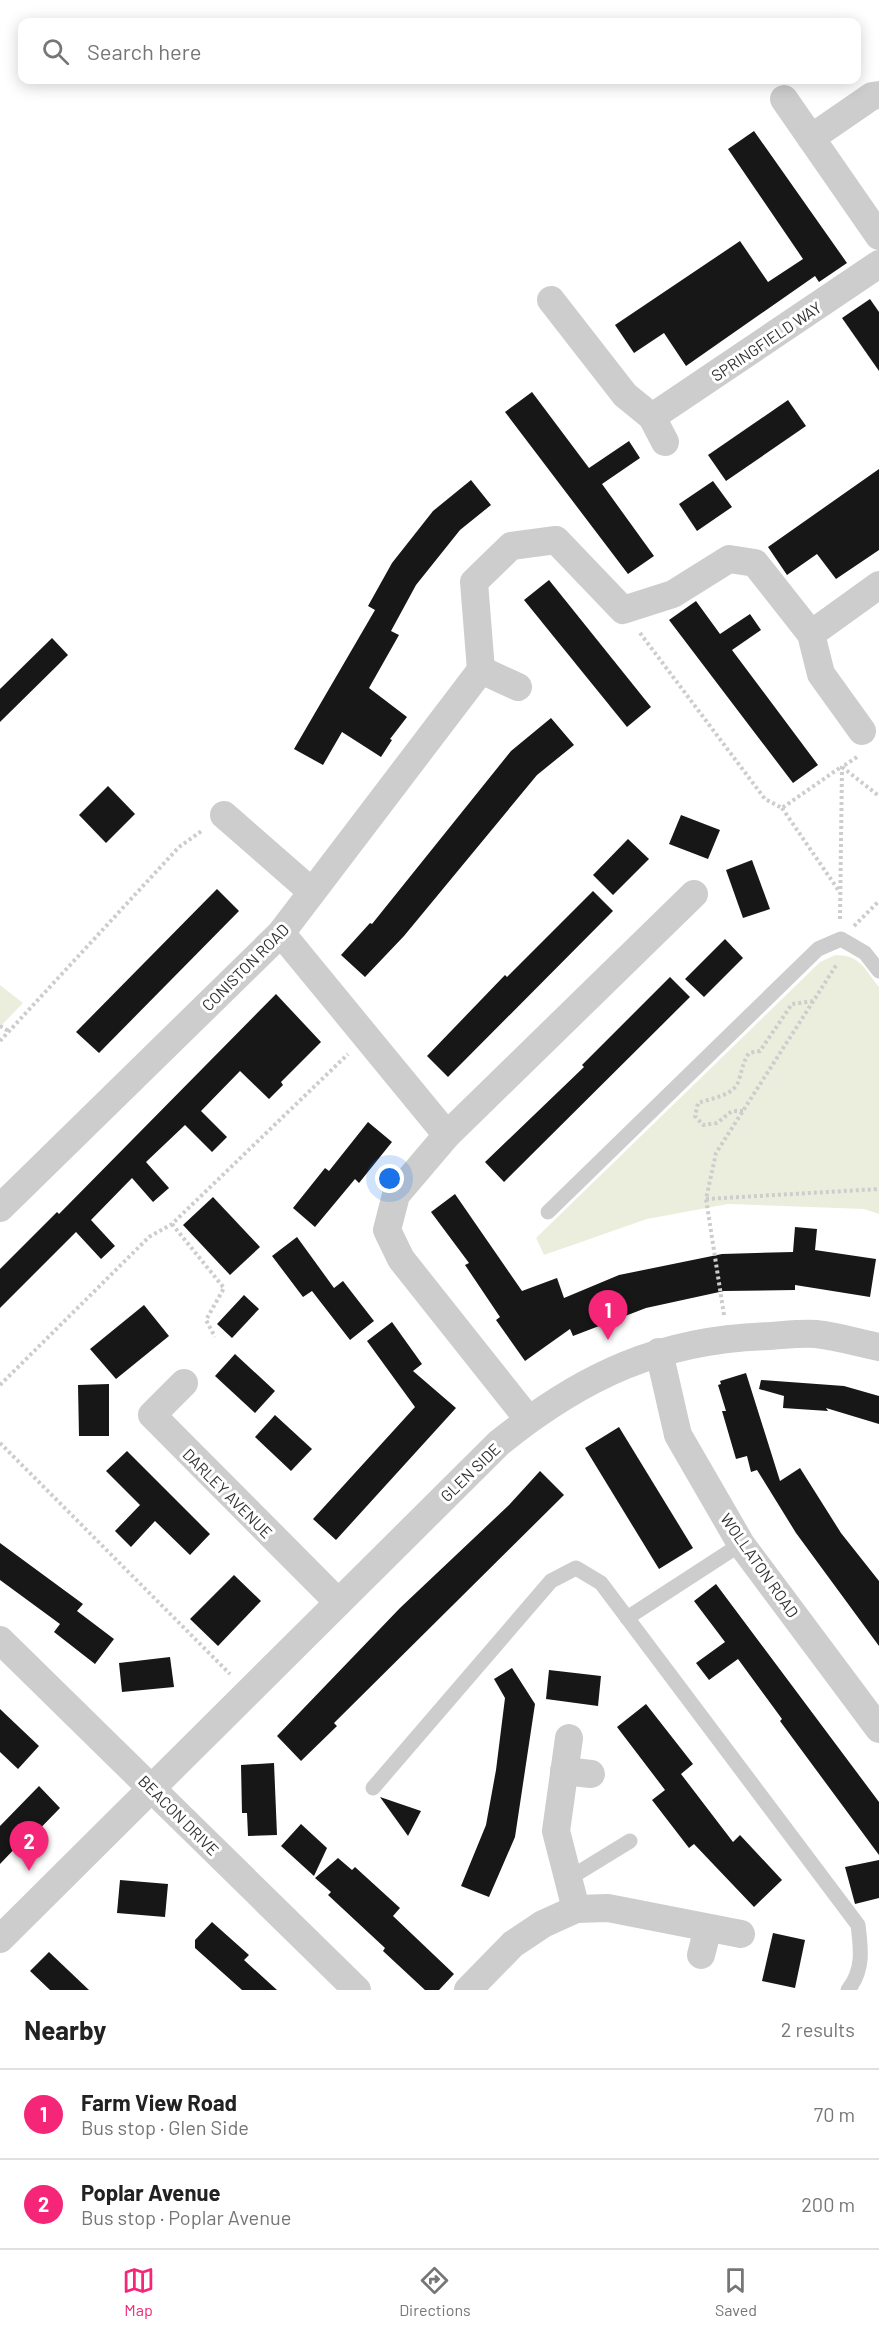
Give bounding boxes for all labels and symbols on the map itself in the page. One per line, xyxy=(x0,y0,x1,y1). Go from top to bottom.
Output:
street label: SPRINGFIELD WAY xyxy=(707,297,825,385)
street label: CONISTON ROAD xyxy=(198,920,292,1014)
your location xyxy=(375,1164,404,1193)
pin: 1 xyxy=(588,1290,628,1340)
street label: GLEN SIDE xyxy=(436,1439,504,1505)
street label: DARLEY AVENUE xyxy=(179,1444,277,1542)
street label: WOLLATON ROAD xyxy=(717,1509,803,1621)
street label: BEACON DRIVE xyxy=(135,1771,223,1859)
pin: 2 xyxy=(9,1822,48,1871)

